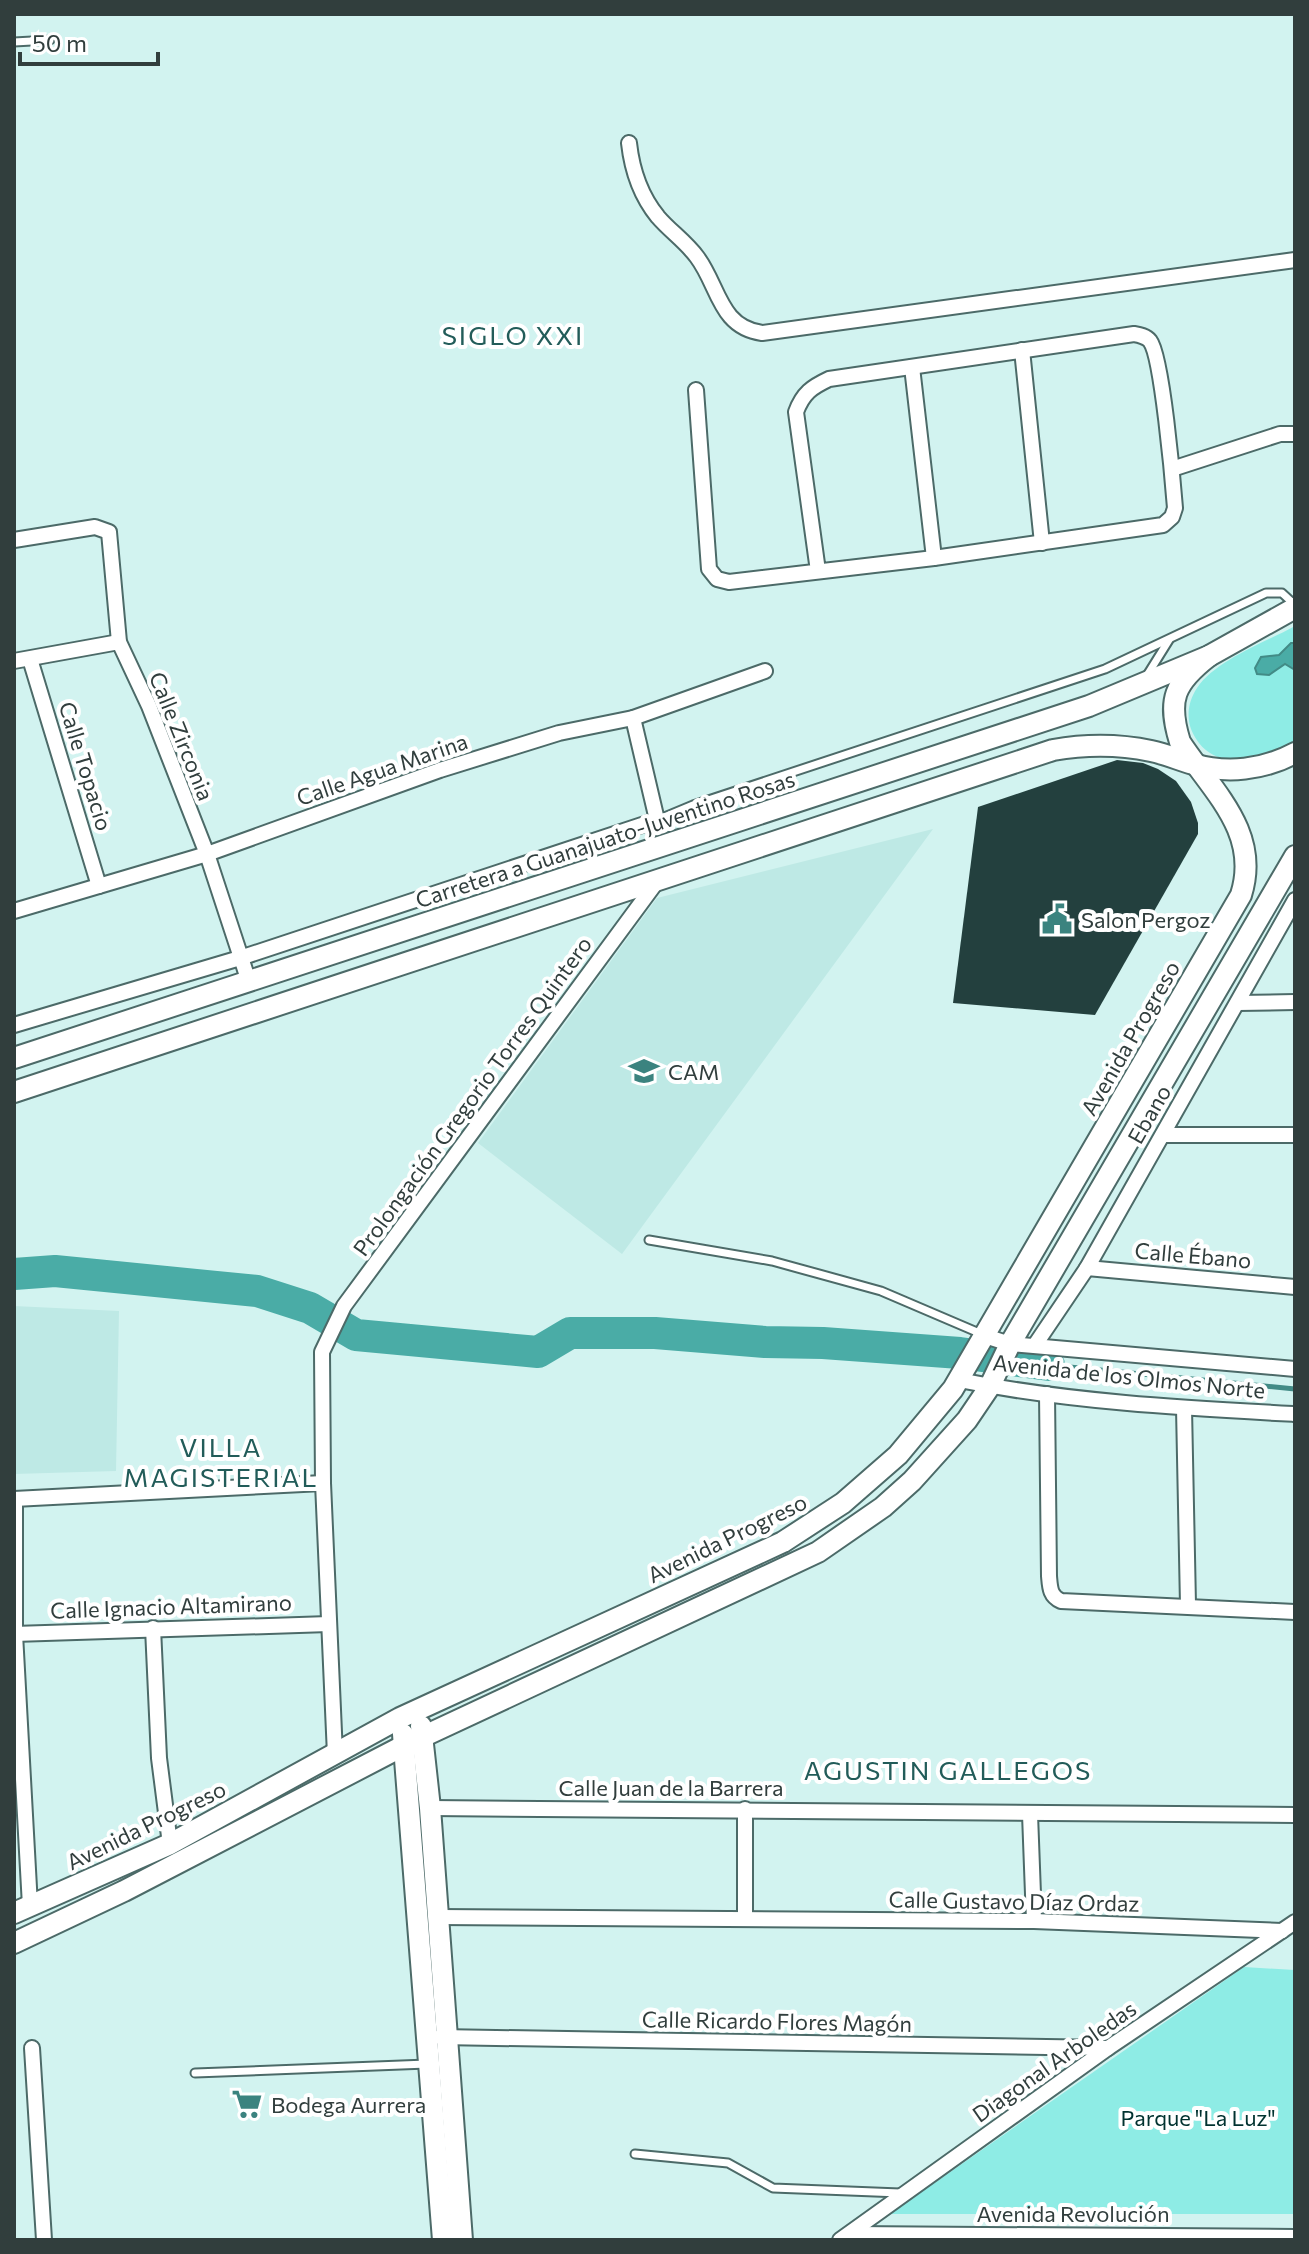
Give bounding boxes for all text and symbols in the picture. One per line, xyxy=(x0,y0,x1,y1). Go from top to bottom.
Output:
scale bar xyxy=(20,16,158,66)
text: 50 m xyxy=(32,28,87,57)
district label: SIGLO XXI xyxy=(442,319,584,350)
street label: Calle Zirconia xyxy=(144,668,220,804)
street label: Calle Topacio xyxy=(54,698,118,834)
street label: Calle Agua Marina xyxy=(293,727,471,811)
street label: Carretera a Guanajuato-Juventino Rosas xyxy=(412,765,798,913)
public building icon: Salon Pergoz xyxy=(1040,902,1074,936)
place label: Salon Pergoz xyxy=(1081,906,1211,933)
street label: Prolongación Gregorio Torres Quintero xyxy=(347,931,597,1261)
street label: Avenida Progreso xyxy=(1075,956,1185,1120)
school or university icon: CAM xyxy=(627,1054,661,1088)
place label: CAM xyxy=(668,1058,719,1085)
street label: Ebano xyxy=(1121,1080,1177,1148)
street label: Calle Ébano xyxy=(1134,1236,1252,1274)
street label: Avenida de los Olmos Norte xyxy=(991,1348,1267,1404)
district label: VILLA MAGISTERIAL xyxy=(124,1431,318,1492)
street label: Avenida Progreso xyxy=(643,1488,811,1588)
street label: Calle Ignacio Altamirano xyxy=(50,1588,292,1624)
district label: AGUSTIN GALLEGOS xyxy=(804,1754,1092,1785)
street label: Calle Juan de la Barrera xyxy=(559,1774,784,1801)
street label: Avenida Progreso xyxy=(62,1775,230,1875)
street label: Calle Gustavo Díaz Ordaz xyxy=(889,1885,1140,1917)
street label: Diagonal Arboledas xyxy=(967,1994,1141,2128)
street label: Calle Ricardo Flores Magón xyxy=(642,2005,912,2037)
supermarket icon: Bodega Aurrera xyxy=(230,2087,264,2121)
place label: Bodega Aurrera xyxy=(271,2091,426,2118)
park label: Parque "La Luz" xyxy=(1120,2104,1276,2131)
street label: Avenida Revolución xyxy=(976,2200,1170,2227)

